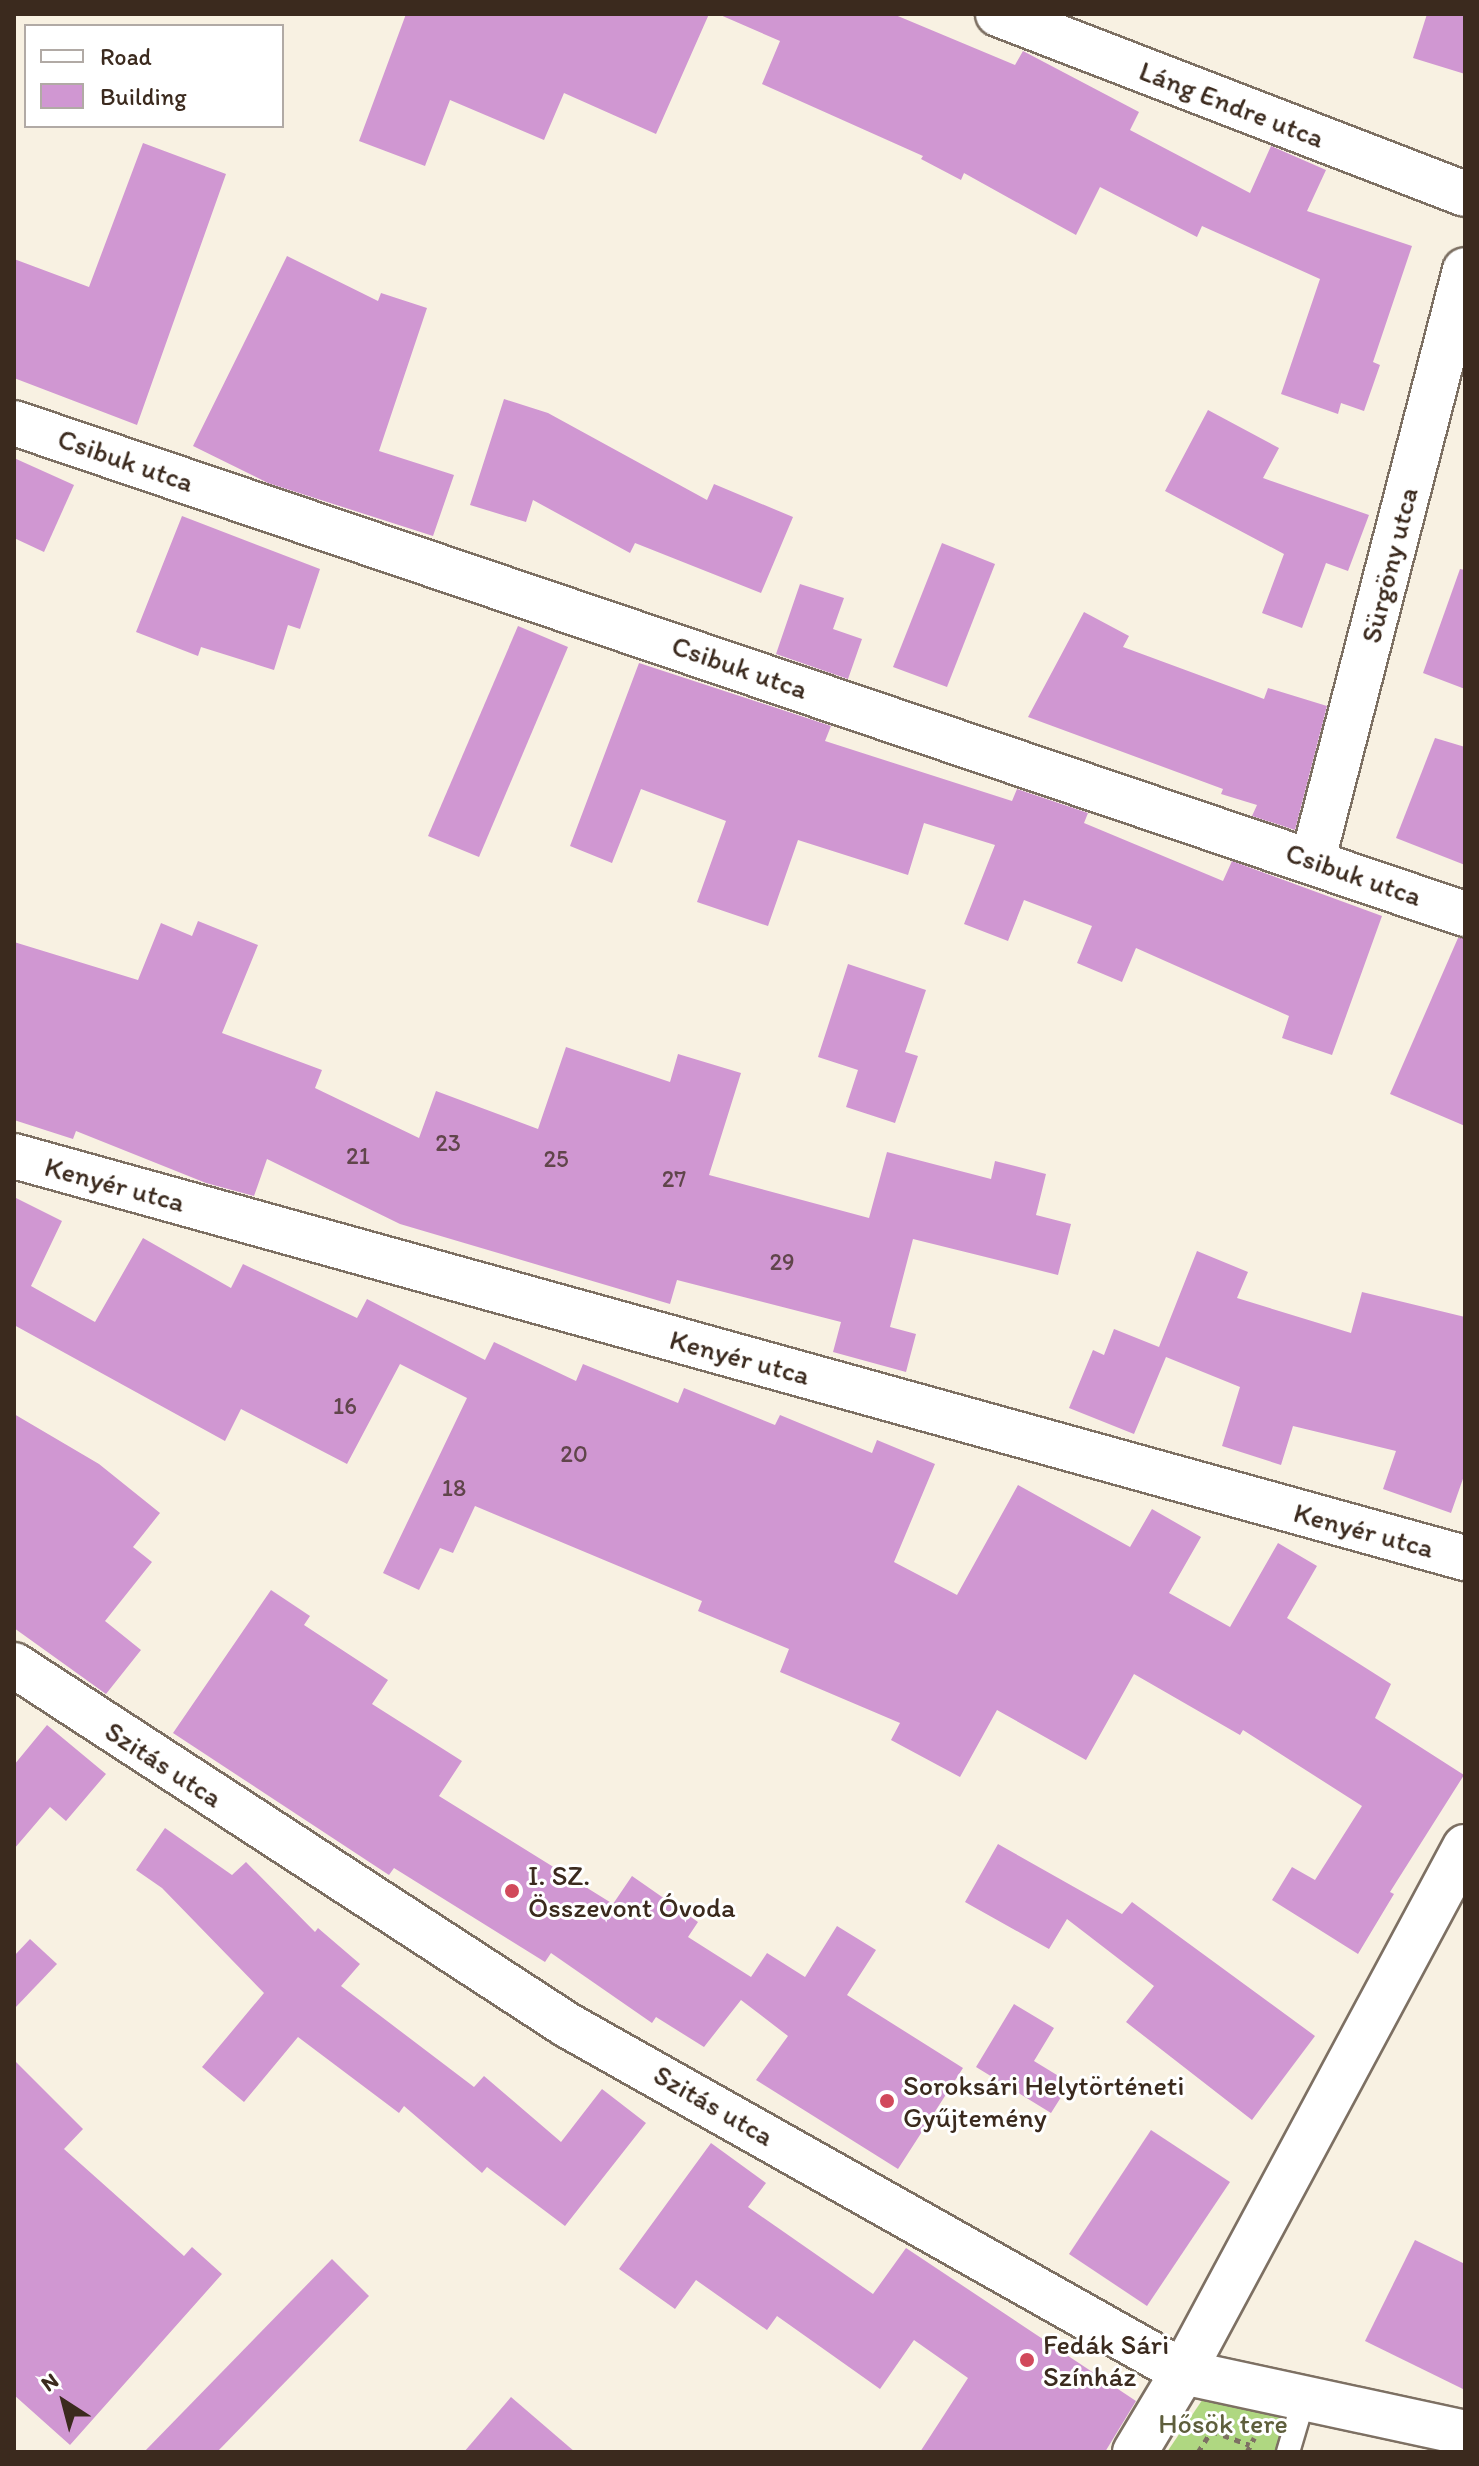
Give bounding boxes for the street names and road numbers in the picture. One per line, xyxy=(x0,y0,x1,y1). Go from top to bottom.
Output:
street label: Láng Endre utca xyxy=(1135,53,1329,155)
street label: Csibuk utca xyxy=(54,421,198,499)
street label: Sürgöny utca xyxy=(1353,484,1425,646)
street label: Csibuk utca xyxy=(668,628,812,706)
street label: Csibuk utca xyxy=(1282,835,1426,913)
street label: Kenyér utca xyxy=(41,1149,189,1219)
street label: Kenyér utca xyxy=(666,1322,814,1392)
street label: Kenyér utca xyxy=(1290,1495,1438,1565)
street label: Szitás utca xyxy=(99,1714,229,1814)
street label: Szitás utca xyxy=(648,2057,780,2153)

